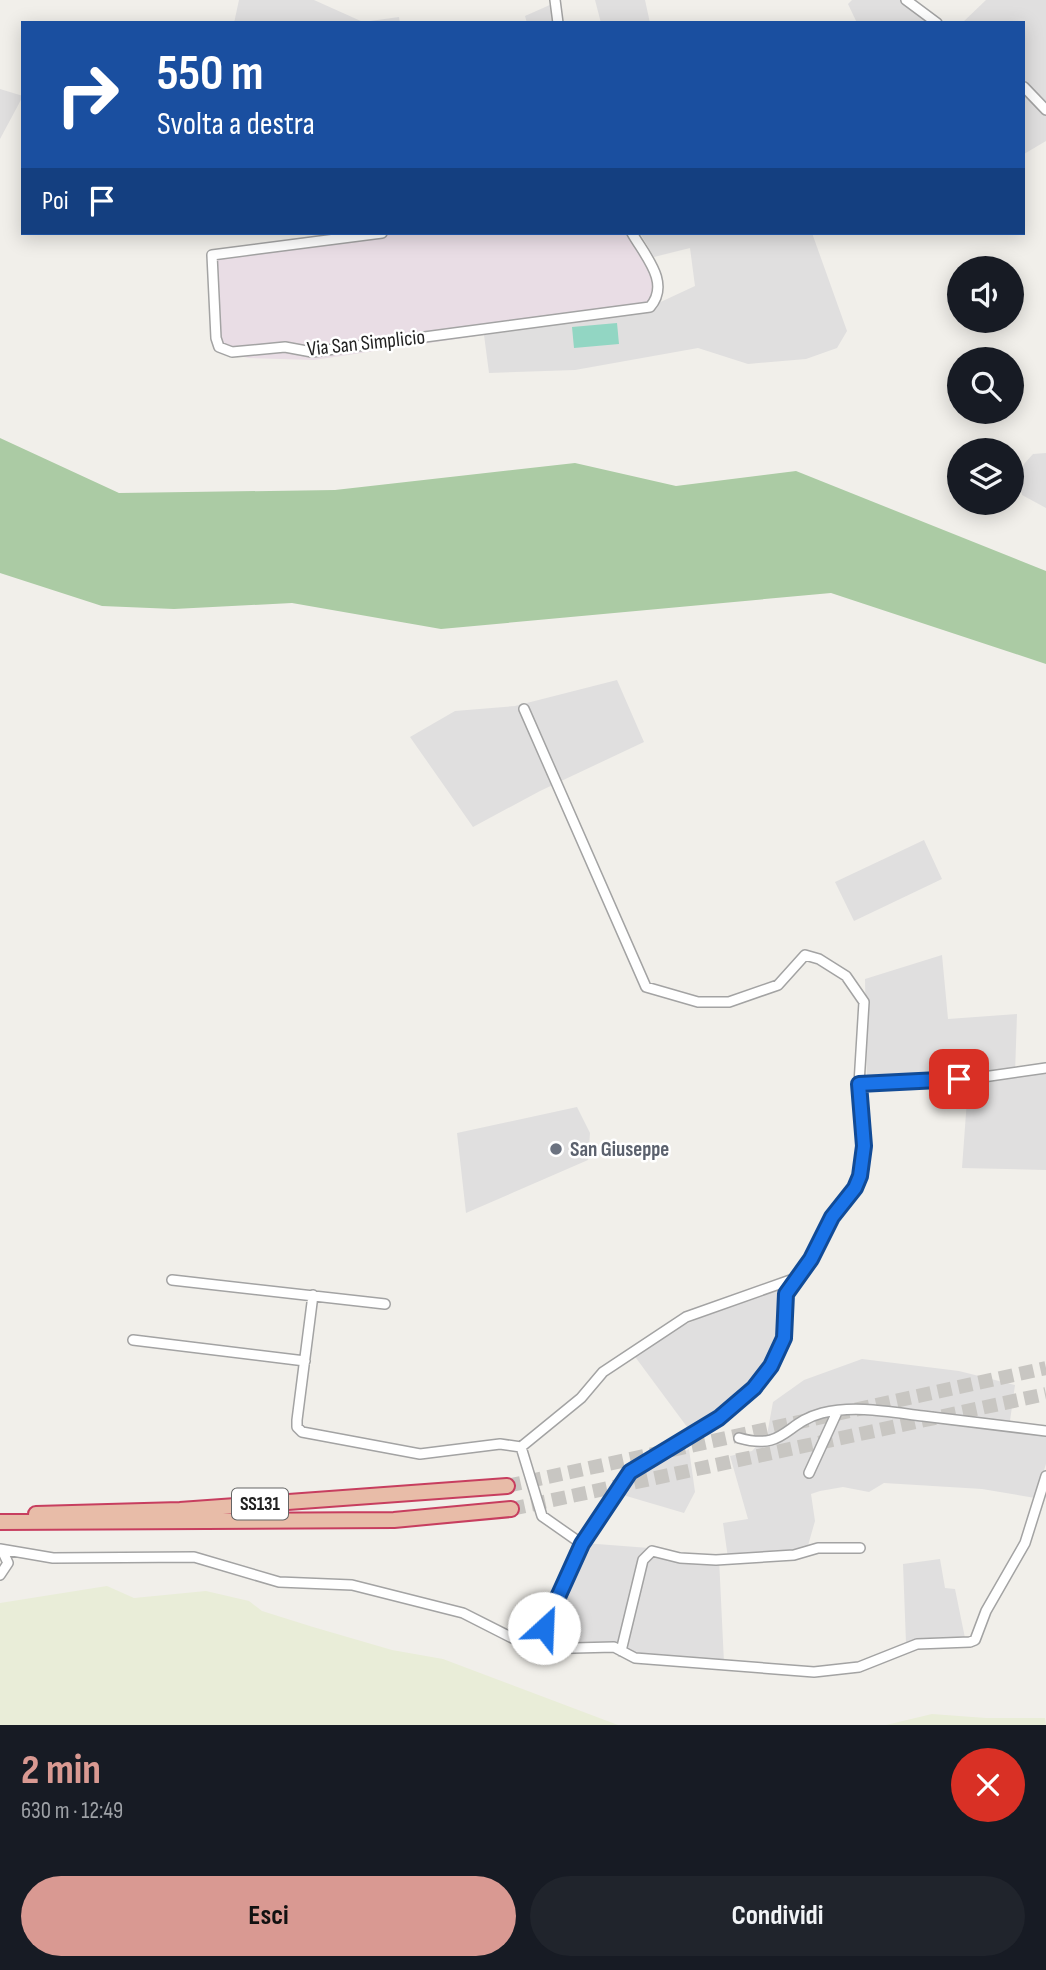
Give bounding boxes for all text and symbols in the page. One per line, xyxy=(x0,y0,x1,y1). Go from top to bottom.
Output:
text: 550 m xyxy=(157,45,263,104)
icon: right xyxy=(42,49,133,140)
text: Svolta a destra xyxy=(157,105,315,144)
icon: arrive xyxy=(83,182,121,220)
text: Poi xyxy=(42,186,69,217)
map controls xyxy=(947,256,1024,515)
button: sound xyxy=(947,256,1024,333)
street label: Via San Simplicio xyxy=(306,324,426,362)
button: search xyxy=(947,347,1024,424)
button: layers xyxy=(947,438,1024,515)
pin xyxy=(929,1049,989,1109)
icon: arrive xyxy=(940,1060,978,1098)
place label: San Giuseppe xyxy=(570,1137,669,1162)
marker: San Giuseppe xyxy=(548,1141,564,1157)
road number: SS131 xyxy=(232,1488,288,1520)
position arrow xyxy=(507,1591,581,1665)
text: 2 min xyxy=(21,1745,101,1796)
button: close xyxy=(951,1748,1025,1822)
text: 630 m · 12:49 xyxy=(21,1797,123,1825)
button: Esci xyxy=(21,1876,516,1956)
button: Condividi xyxy=(530,1876,1025,1956)

